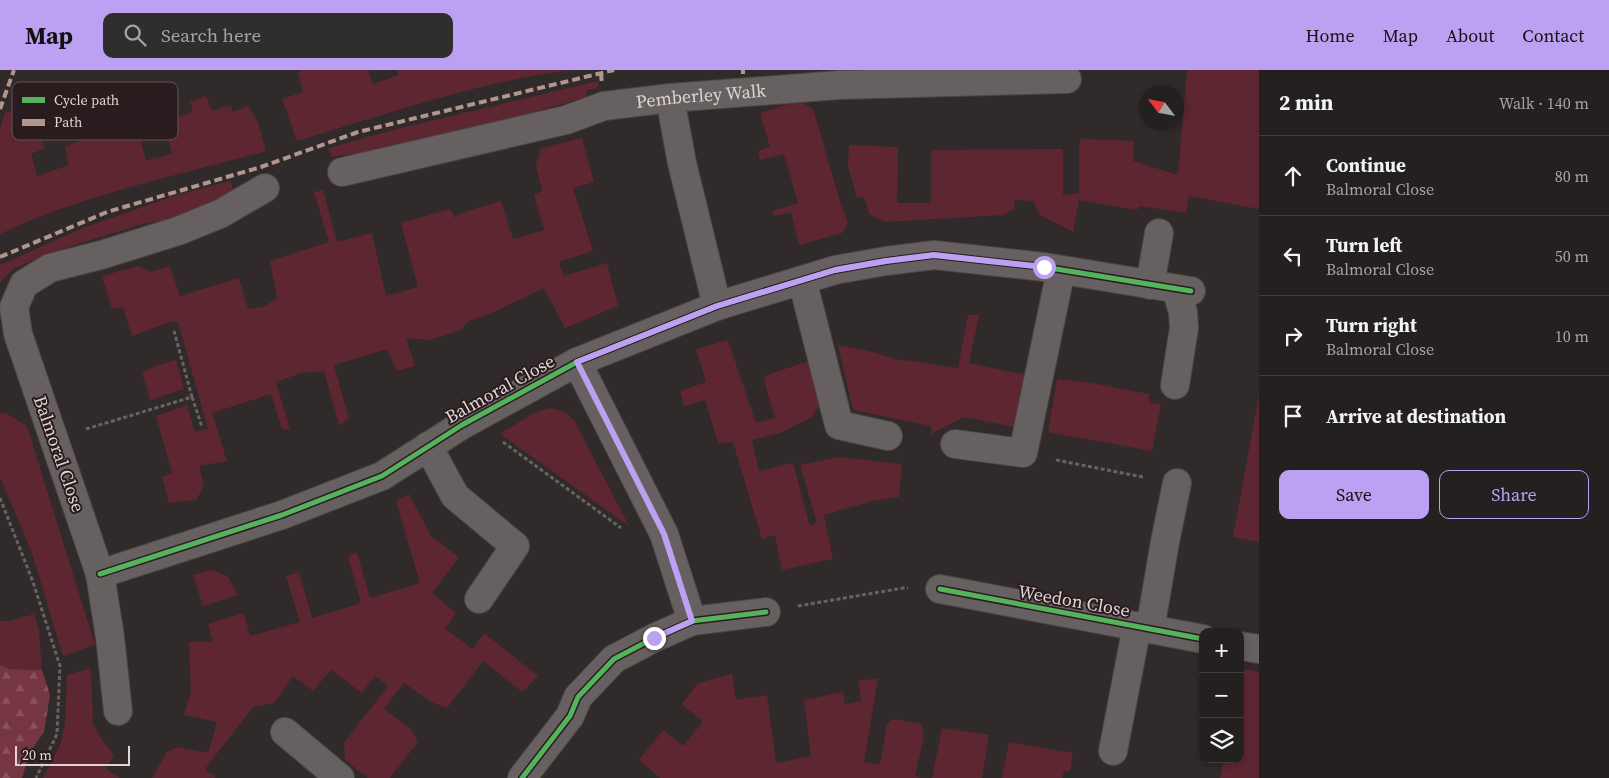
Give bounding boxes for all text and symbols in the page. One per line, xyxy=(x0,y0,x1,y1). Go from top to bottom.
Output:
search box xyxy=(103,13,453,58)
text: Map xyxy=(25,19,73,52)
icon: search xyxy=(121,21,149,49)
text: Search here xyxy=(161,22,261,48)
text: Home xyxy=(1306,23,1355,48)
text: Map xyxy=(1383,23,1418,48)
text: About xyxy=(1446,23,1494,48)
text: Contact xyxy=(1522,23,1584,48)
street label: Pemberley Walk xyxy=(635,78,767,114)
legend xyxy=(12,82,178,140)
north arrow xyxy=(1139,85,1184,130)
text: 2 min xyxy=(1279,88,1334,117)
text: Cycle path xyxy=(54,90,119,110)
text: Walk · 140 m xyxy=(1499,92,1589,114)
text: Path xyxy=(54,112,82,132)
text: Continue xyxy=(1326,152,1406,178)
icon: ahead xyxy=(1279,162,1307,190)
text: 80 m xyxy=(1555,165,1589,187)
text: Balmoral Close xyxy=(1326,178,1434,200)
text: Turn left xyxy=(1326,232,1402,258)
icon: left xyxy=(1279,242,1307,270)
text: 50 m xyxy=(1555,245,1589,267)
route start xyxy=(1033,256,1056,279)
text: Balmoral Close xyxy=(1326,258,1434,280)
text: Turn right xyxy=(1326,312,1417,338)
icon: right xyxy=(1279,322,1307,350)
text: 10 m xyxy=(1555,325,1589,347)
text: Balmoral Close xyxy=(1326,338,1434,360)
street label: Balmoral Close xyxy=(440,348,559,429)
street label: Balmoral Close xyxy=(28,392,91,515)
icon: arrive xyxy=(1279,402,1307,430)
text: Arrive at destination xyxy=(1326,403,1506,429)
button: Save xyxy=(1279,470,1429,519)
button: Share xyxy=(1439,470,1589,519)
street label: Weedon Close xyxy=(1016,578,1132,623)
route end xyxy=(643,627,666,650)
map controls xyxy=(1199,628,1244,763)
button: + xyxy=(1199,628,1244,673)
button: − xyxy=(1199,673,1244,718)
button: layers xyxy=(1199,718,1244,763)
scale bar xyxy=(15,743,130,766)
text: 20 m xyxy=(22,745,52,765)

